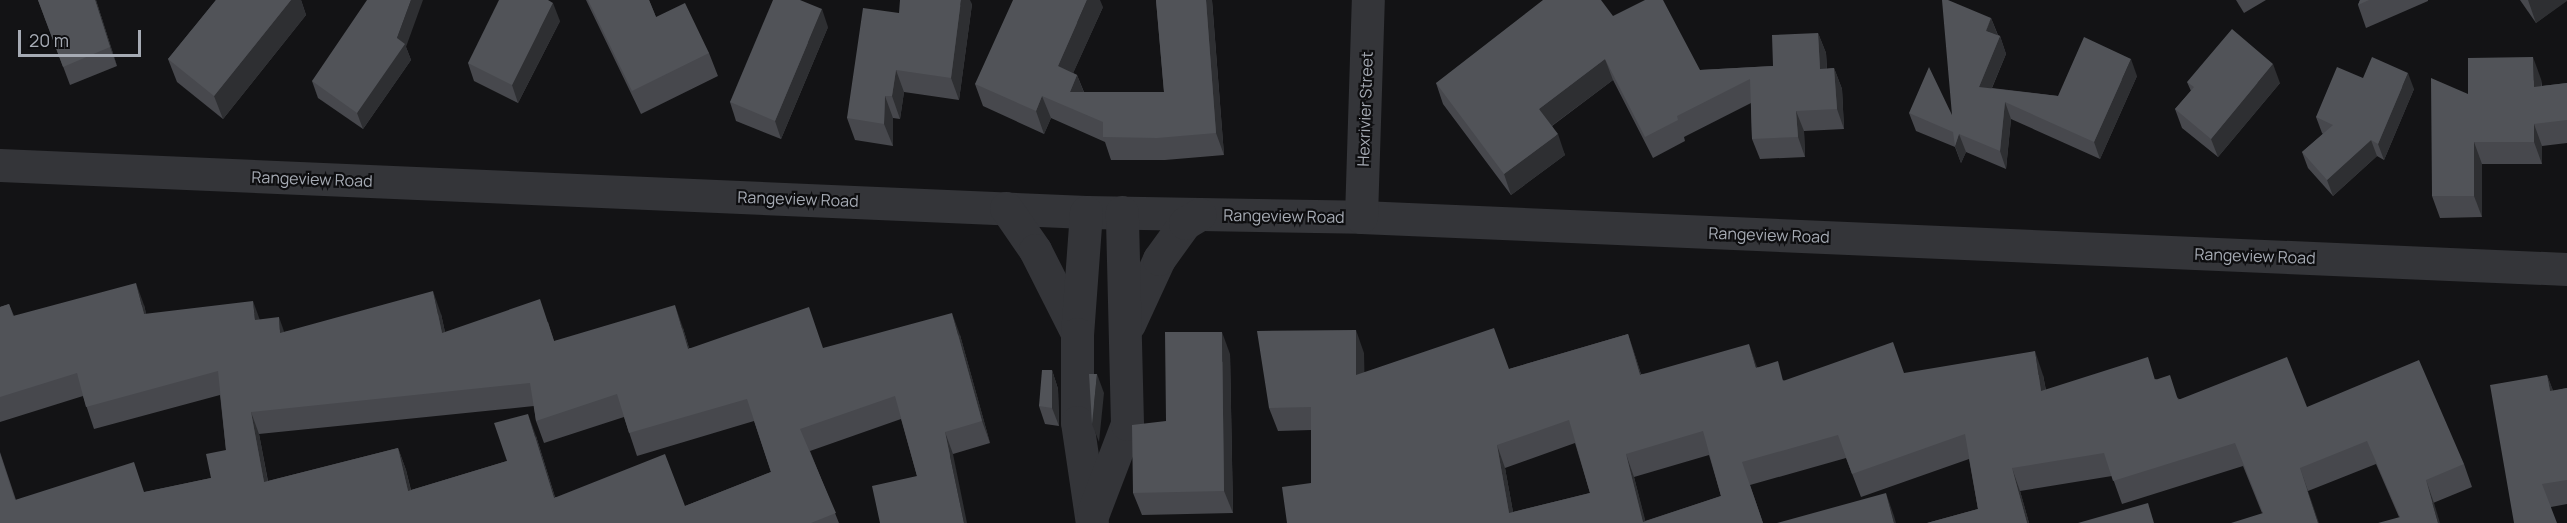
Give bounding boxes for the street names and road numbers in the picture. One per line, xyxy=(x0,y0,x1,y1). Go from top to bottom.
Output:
street label: Hexrivier Street xyxy=(1353,51,1377,167)
street label: Rangeview Road xyxy=(251,167,373,191)
street label: Rangeview Road xyxy=(737,187,859,211)
street label: Rangeview Road xyxy=(1223,205,1345,227)
street label: Rangeview Road xyxy=(1708,223,1830,247)
street label: Rangeview Road xyxy=(2194,244,2316,268)

